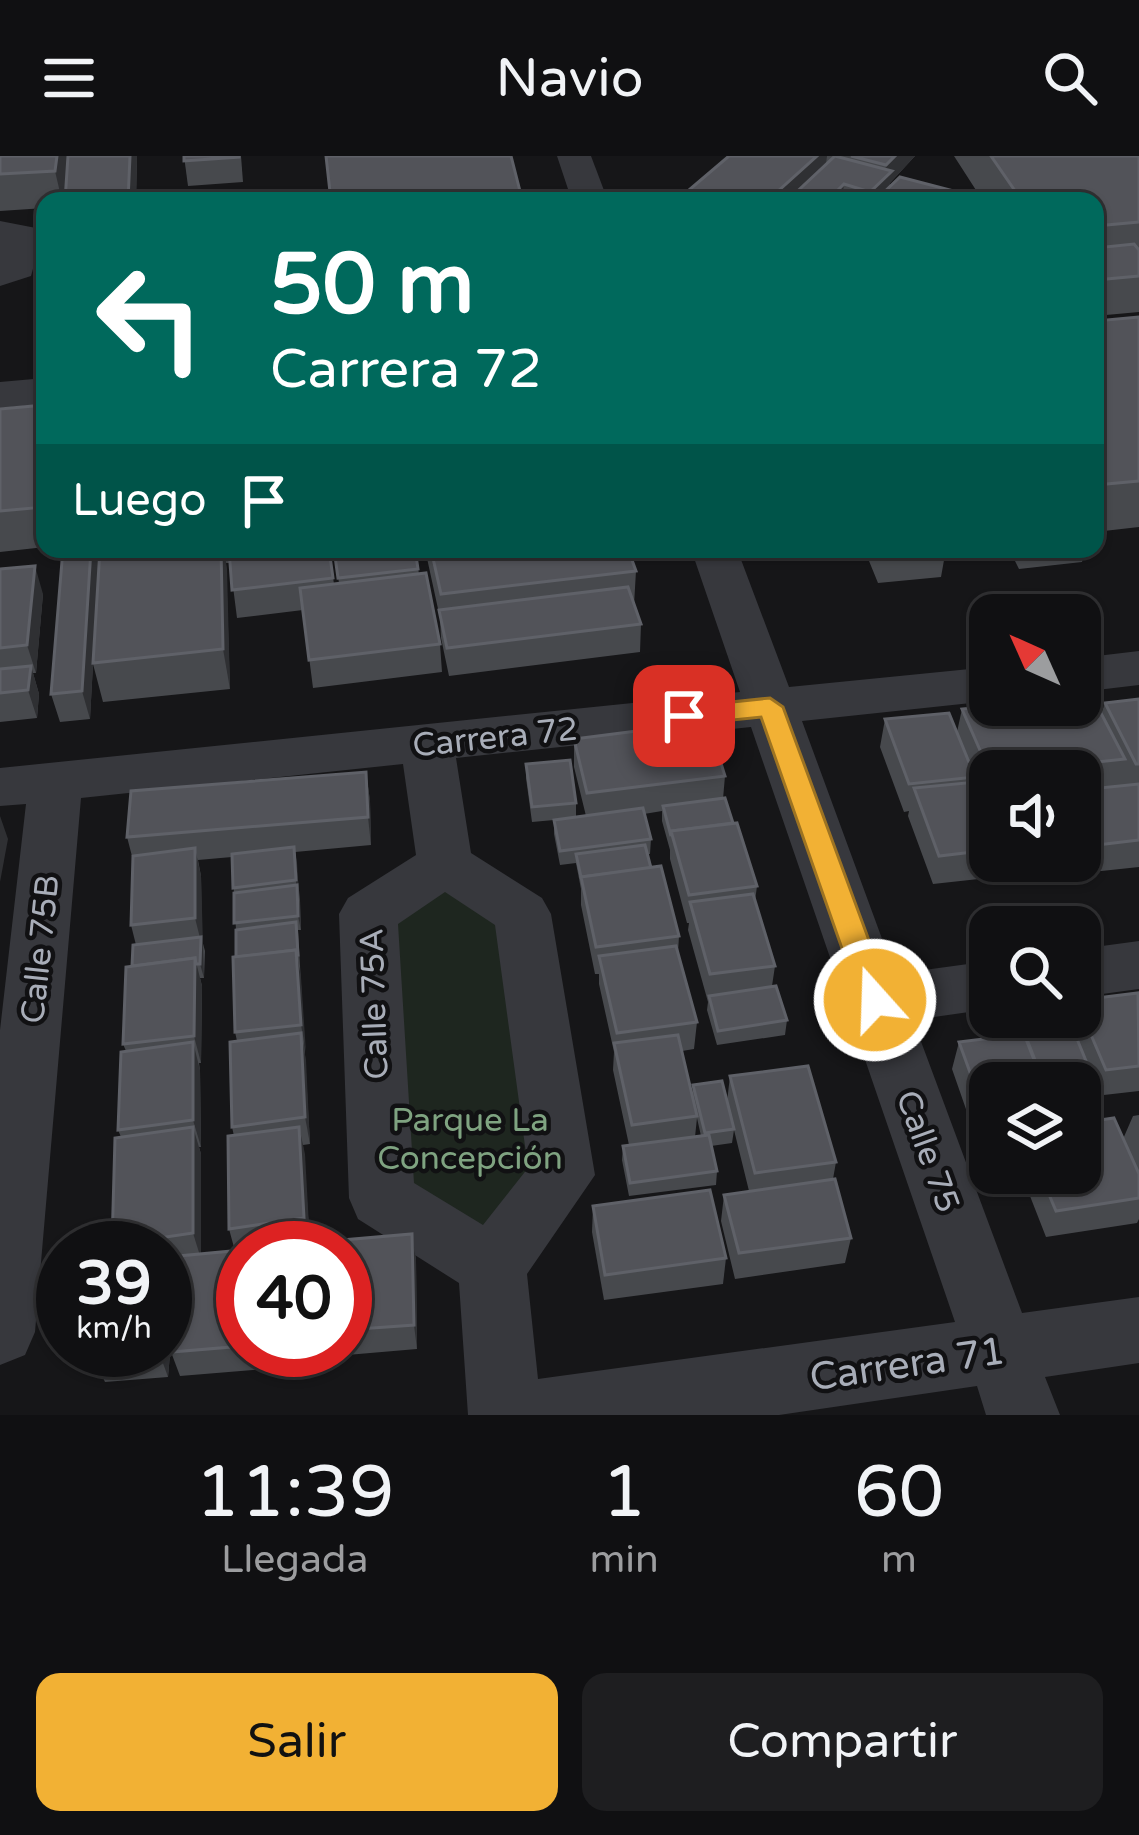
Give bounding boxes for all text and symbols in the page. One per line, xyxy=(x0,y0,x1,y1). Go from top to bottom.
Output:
icon: menu xyxy=(36,45,102,111)
icon: search xyxy=(1037,45,1103,111)
text: Navio xyxy=(495,46,644,111)
text: 50 m xyxy=(270,235,474,336)
icon: left xyxy=(72,240,228,396)
text: Carrera 72 xyxy=(270,337,542,402)
icon: arrive xyxy=(231,468,297,534)
text: Luego xyxy=(72,474,207,528)
north arrow xyxy=(969,594,1101,726)
map controls xyxy=(969,594,1101,1194)
pin xyxy=(633,665,735,767)
icon: arrive xyxy=(651,683,717,749)
street label: Carrera 72 xyxy=(410,709,580,766)
button: sound xyxy=(969,750,1101,882)
street label: Calle 75B xyxy=(13,873,68,1026)
button: search xyxy=(969,906,1101,1038)
street label: Calle 75A xyxy=(352,928,397,1080)
position arrow xyxy=(812,937,938,1063)
button: layers xyxy=(969,1062,1101,1194)
street label: Calle 75 xyxy=(888,1085,968,1218)
park label: Parque La Concepción xyxy=(377,1101,563,1178)
speed limit sign: 40 xyxy=(216,1221,372,1377)
text: 39 xyxy=(76,1248,152,1320)
text: km/h xyxy=(76,1310,152,1347)
street label: Carrera 71 xyxy=(807,1328,1008,1401)
text: 11:39 xyxy=(195,1450,395,1537)
text: 1 xyxy=(601,1450,647,1537)
text: 60 xyxy=(854,1450,944,1537)
text: Llegada xyxy=(221,1536,368,1583)
text: min xyxy=(589,1536,659,1583)
text: m xyxy=(881,1536,917,1583)
button: Salir xyxy=(36,1673,558,1811)
button: Compartir xyxy=(582,1673,1103,1811)

